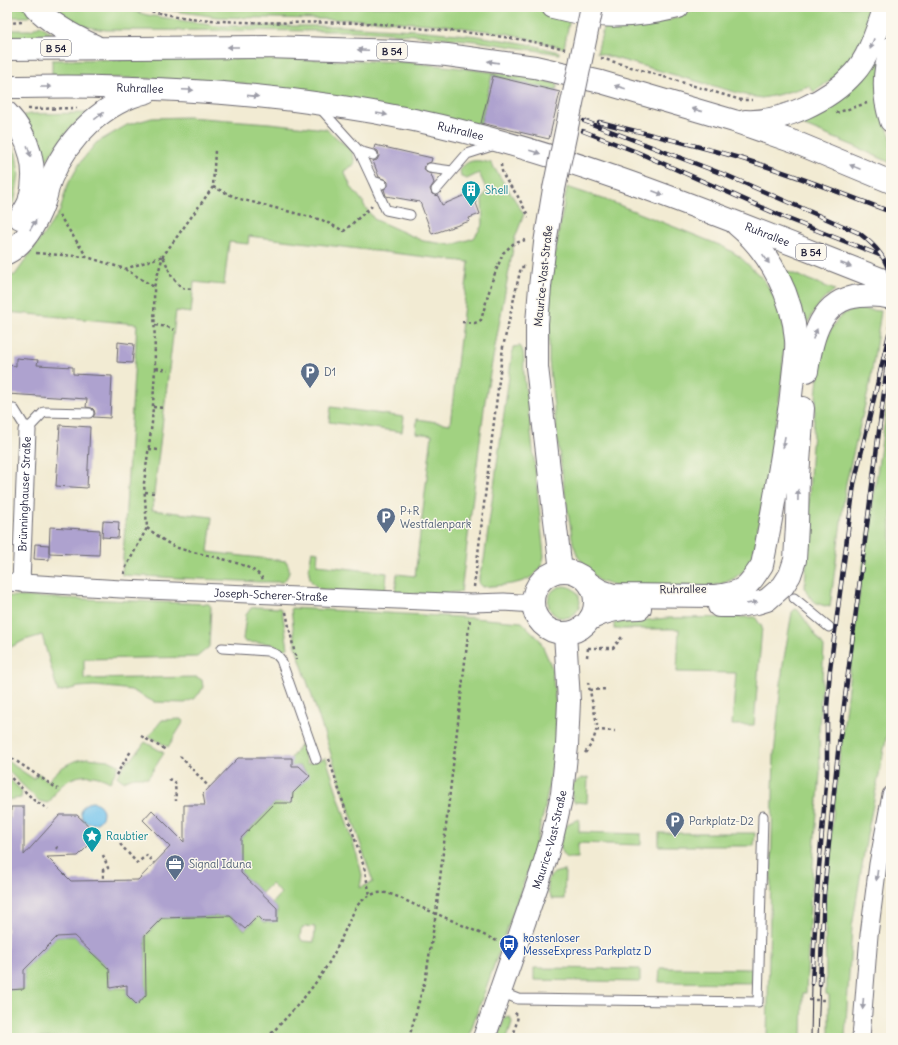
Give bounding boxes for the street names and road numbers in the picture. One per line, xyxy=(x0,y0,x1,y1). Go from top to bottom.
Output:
road number: B 54 xyxy=(41,40,71,56)
road number: B 54 xyxy=(377,43,407,59)
street label: Ruhrallee xyxy=(116,80,164,96)
street label: Ruhrallee xyxy=(436,118,485,143)
street label: Ruhrallee xyxy=(743,219,792,250)
street label: Maurice-Vast-Straße xyxy=(531,225,555,327)
road number: B 54 xyxy=(796,244,826,260)
street label: Brünninghauser Straße xyxy=(15,436,34,552)
street label: Ruhrallee xyxy=(659,582,707,596)
street label: Joseph-Scherer-Straße xyxy=(213,586,328,604)
street label: Maurice-Vast-Straße xyxy=(529,790,569,891)

